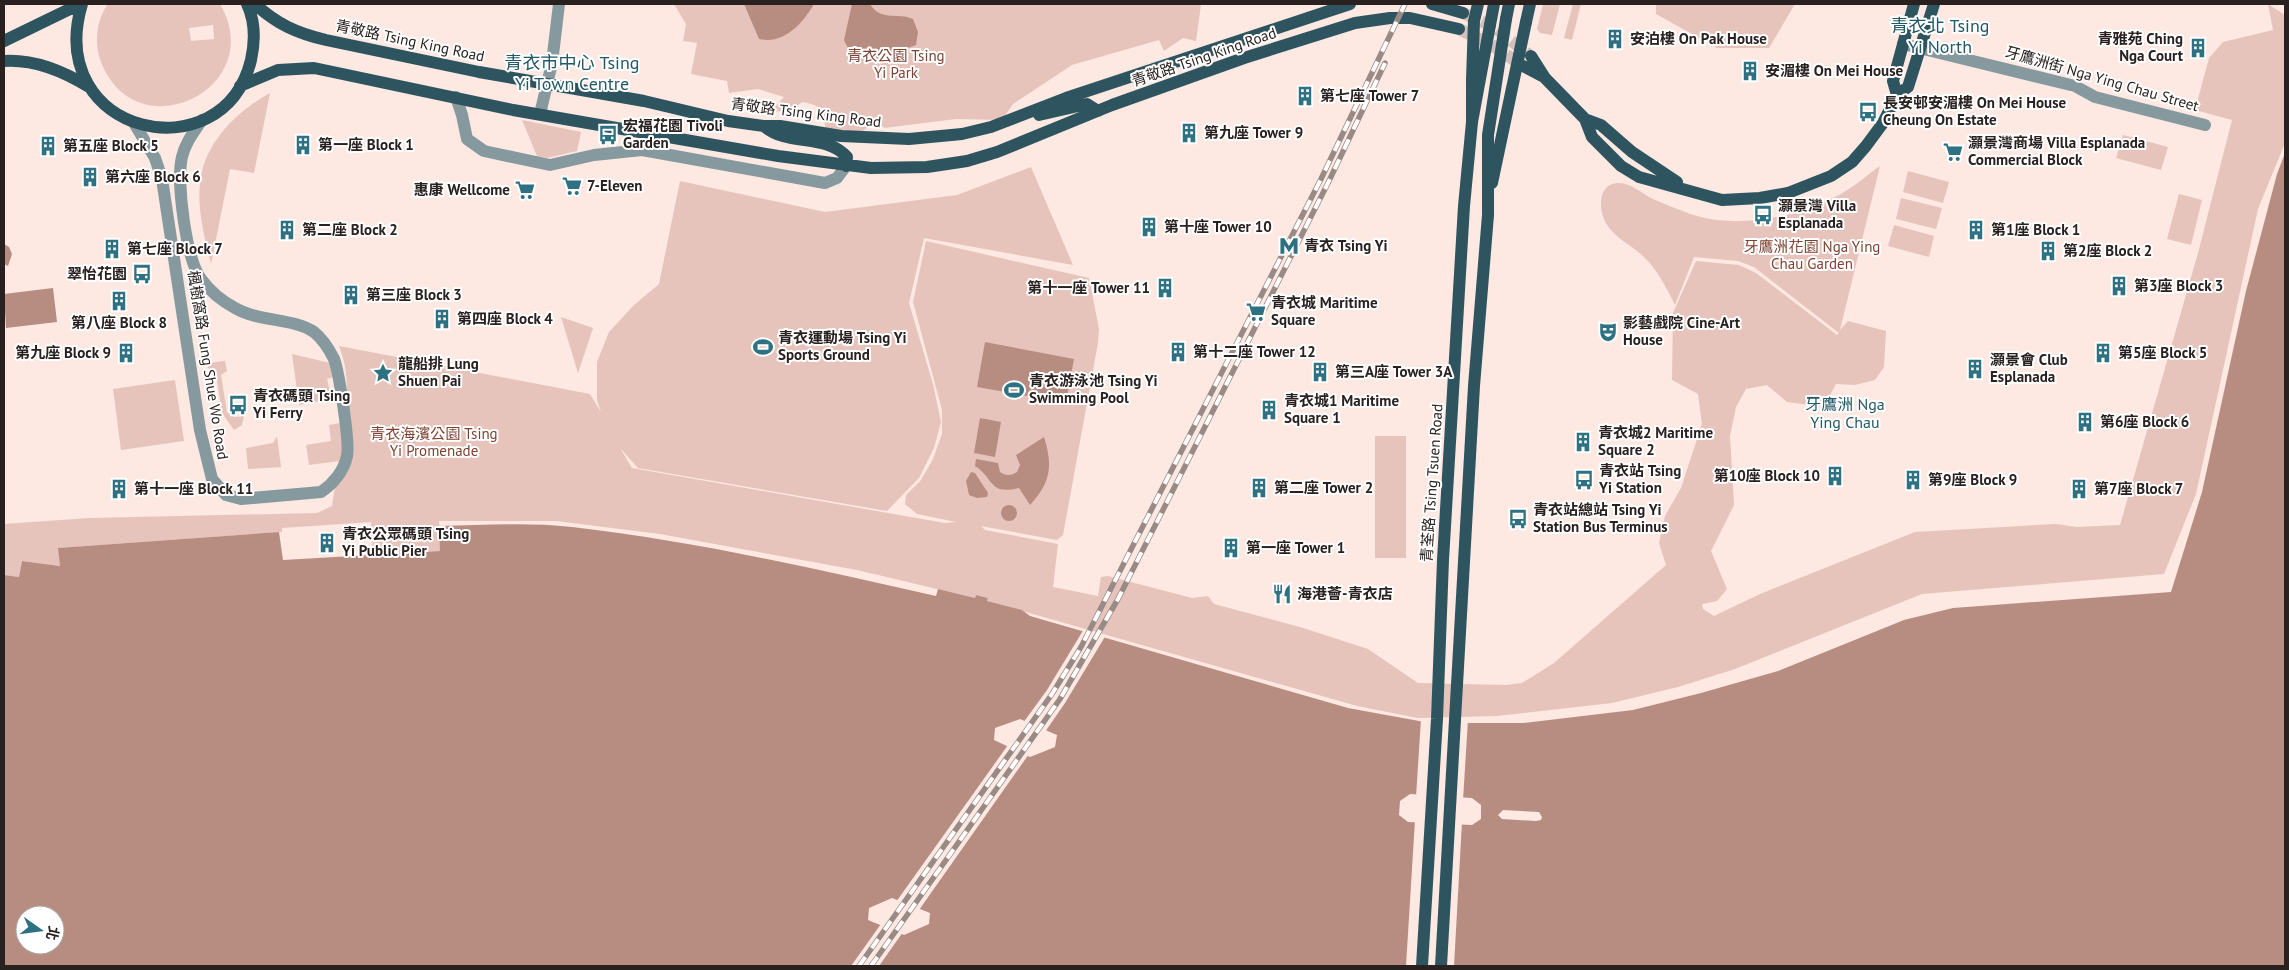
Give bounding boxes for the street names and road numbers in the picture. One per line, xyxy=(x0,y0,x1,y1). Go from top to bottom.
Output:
street label: 青敬路 Tsing King Road xyxy=(334,15,486,66)
street label: 青敬路 Tsing King Road xyxy=(1129,23,1279,90)
street label: 牙鷹洲街 Nga Ying Chau Street xyxy=(2003,42,2201,115)
street label: 青敬路 Tsing King Road xyxy=(730,94,882,131)
street label: 楓樹窩路 Fung Shue Wo Road xyxy=(184,269,233,461)
street label: 青荃路 Tsing Tsuen Road xyxy=(1416,403,1447,563)

